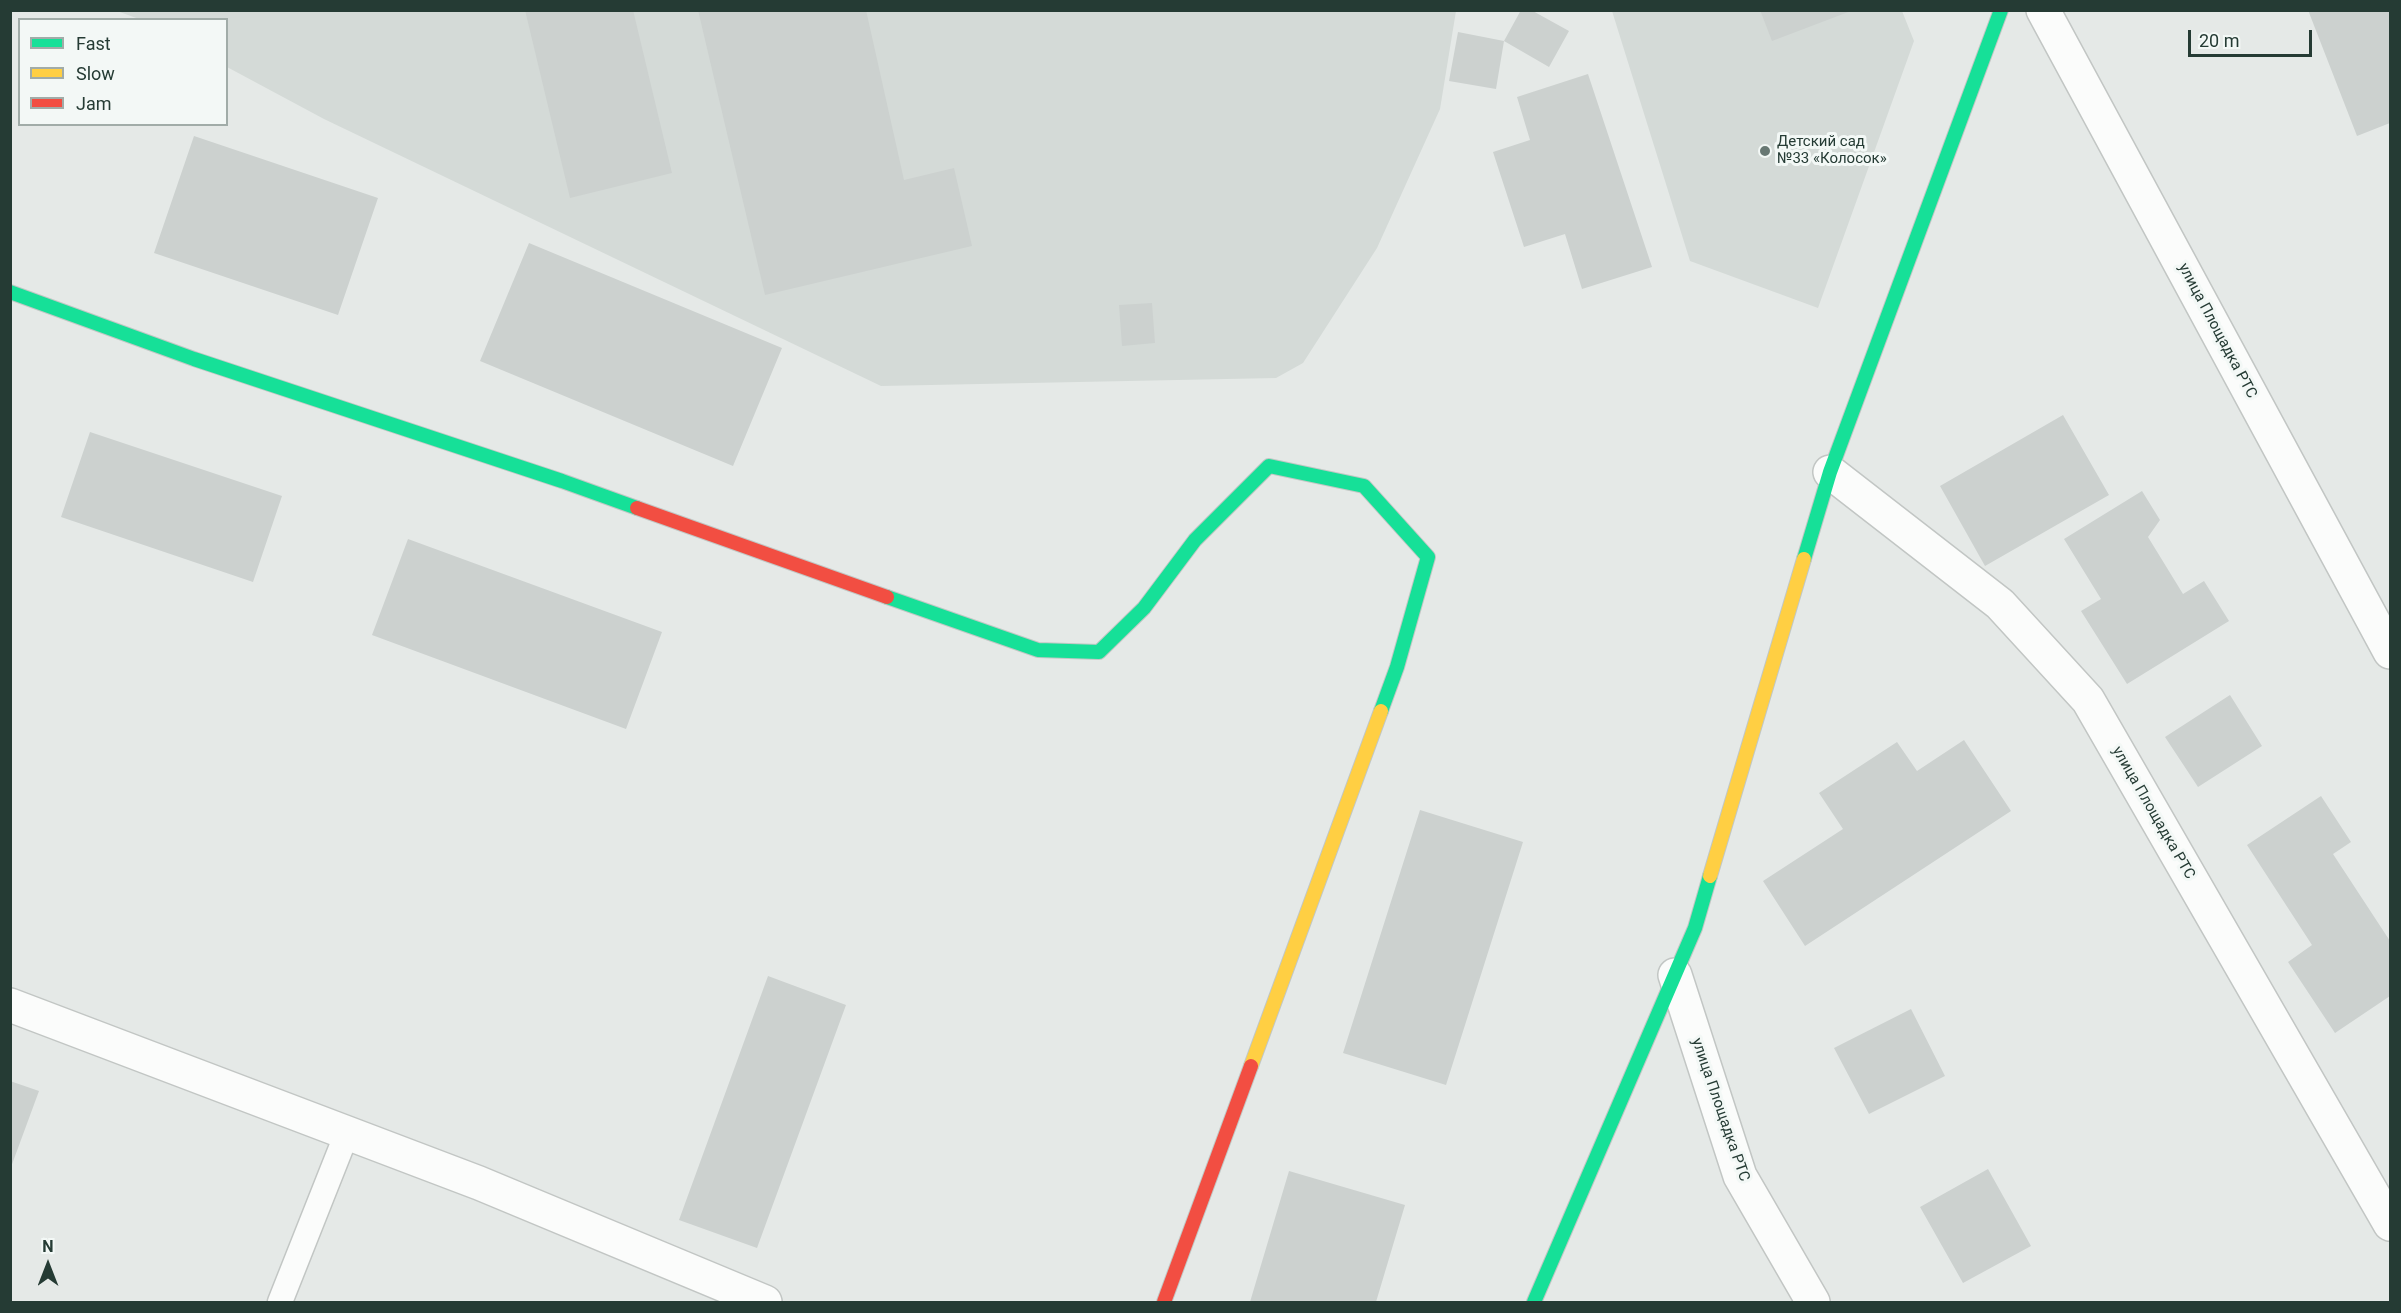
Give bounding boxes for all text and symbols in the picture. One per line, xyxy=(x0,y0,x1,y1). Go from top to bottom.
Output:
legend xyxy=(18,18,228,126)
scale bar xyxy=(2191,18,2316,56)
text: 20 m xyxy=(2199,30,2239,51)
text: Fast xyxy=(76,33,111,54)
text: Slow xyxy=(76,63,115,84)
text: Jam xyxy=(76,93,112,114)
place label: Детский сад №33 «Колосок» xyxy=(1777,133,1887,168)
marker: Детский сад №33 «Колосок» xyxy=(1758,144,1772,158)
street label: улица Площадка РТС xyxy=(2174,260,2260,402)
street label: улица Площадка РТС xyxy=(2108,743,2198,883)
street label: улица Площадка РТС xyxy=(1687,1036,1753,1184)
north arrow xyxy=(18,1235,78,1295)
text: N xyxy=(42,1237,54,1256)

